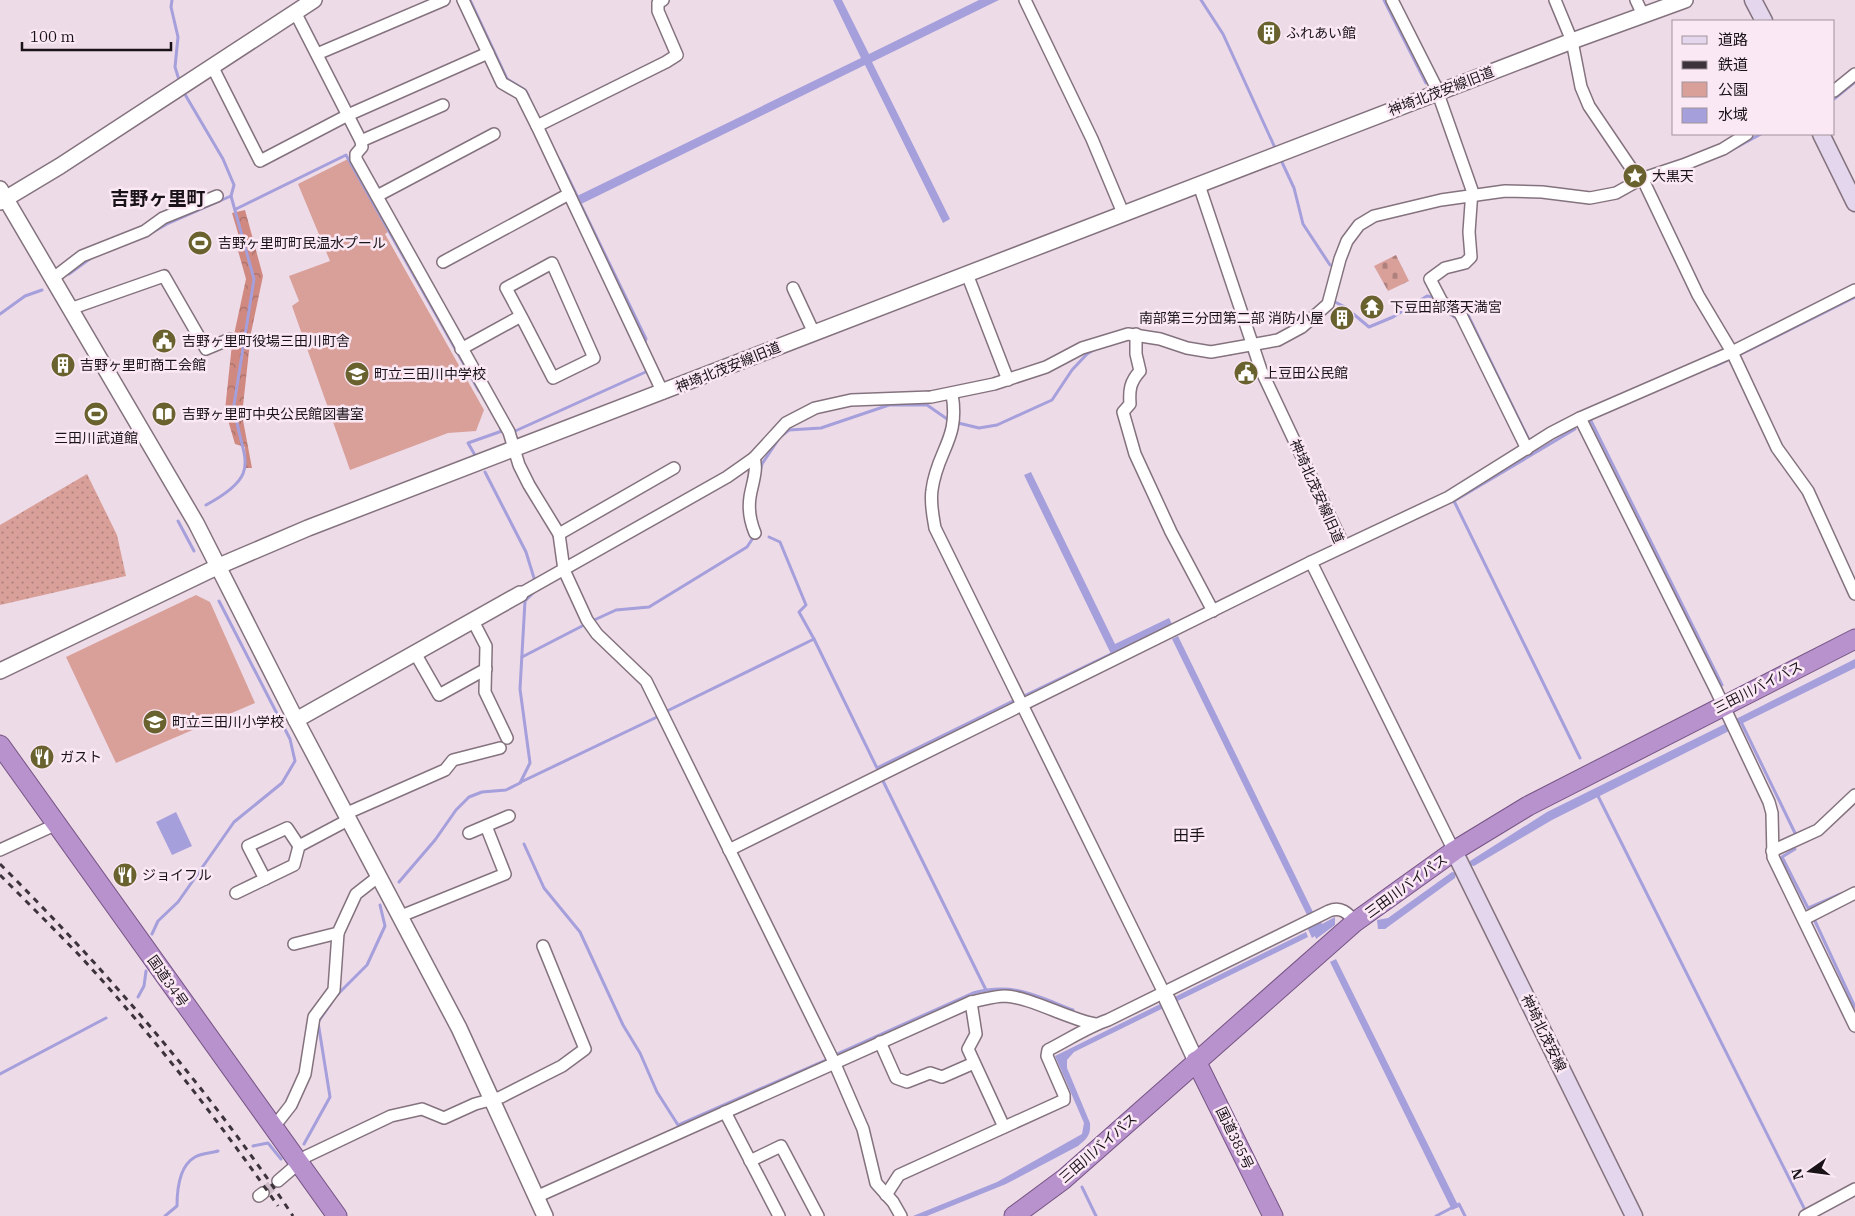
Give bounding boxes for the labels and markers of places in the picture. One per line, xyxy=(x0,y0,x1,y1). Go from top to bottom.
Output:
building icon: ふれあい館 xyxy=(1256,20,1282,46)
place label: ふれあい館 xyxy=(1286,24,1356,42)
place icon: 大黒天 xyxy=(1622,163,1648,189)
place label: 大黒天 xyxy=(1652,167,1694,185)
sports icon: 吉野ヶ里町町民温水プール xyxy=(187,230,213,256)
place label: 吉野ヶ里町町民温水プール xyxy=(218,234,386,252)
temple icon: 下豆田部落天満宮 xyxy=(1359,294,1385,320)
place label: 下豆田部落天満宮 xyxy=(1390,298,1502,316)
building icon: 南部第三分団第二部 消防小屋 xyxy=(1329,305,1355,331)
place label: 南部第三分団第二部 消防小屋 xyxy=(1139,309,1324,327)
public building icon: 吉野ヶ里町役場三田川町舎 xyxy=(151,328,177,354)
place label: 吉野ヶ里町役場三田川町舎 xyxy=(182,332,350,350)
building icon: 吉野ヶ里町商工会館 xyxy=(50,352,76,378)
place label: 吉野ヶ里町商工会館 xyxy=(80,356,206,374)
public building icon: 上豆田公民館 xyxy=(1233,360,1259,386)
school or university icon: 町立三田川中学校 xyxy=(344,361,370,387)
place label: 上豆田公民館 xyxy=(1264,364,1348,382)
place label: 町立三田川中学校 xyxy=(374,365,486,383)
sports icon: 三田川武道館 xyxy=(83,401,109,427)
library icon: 吉野ヶ里町中央公民館図書室 xyxy=(151,401,177,427)
place label: 吉野ヶ里町中央公民館図書室 xyxy=(182,405,364,423)
place label: 三田川武道館 xyxy=(54,429,138,447)
school or university icon: 町立三田川小学校 xyxy=(142,709,168,735)
place label: 町立三田川小学校 xyxy=(172,713,284,731)
restaurant icon: ガスト xyxy=(29,744,55,770)
place label: ガスト xyxy=(60,748,102,766)
restaurant icon: ジョイフル xyxy=(112,862,138,888)
place label: ジョイフル xyxy=(142,866,212,884)

